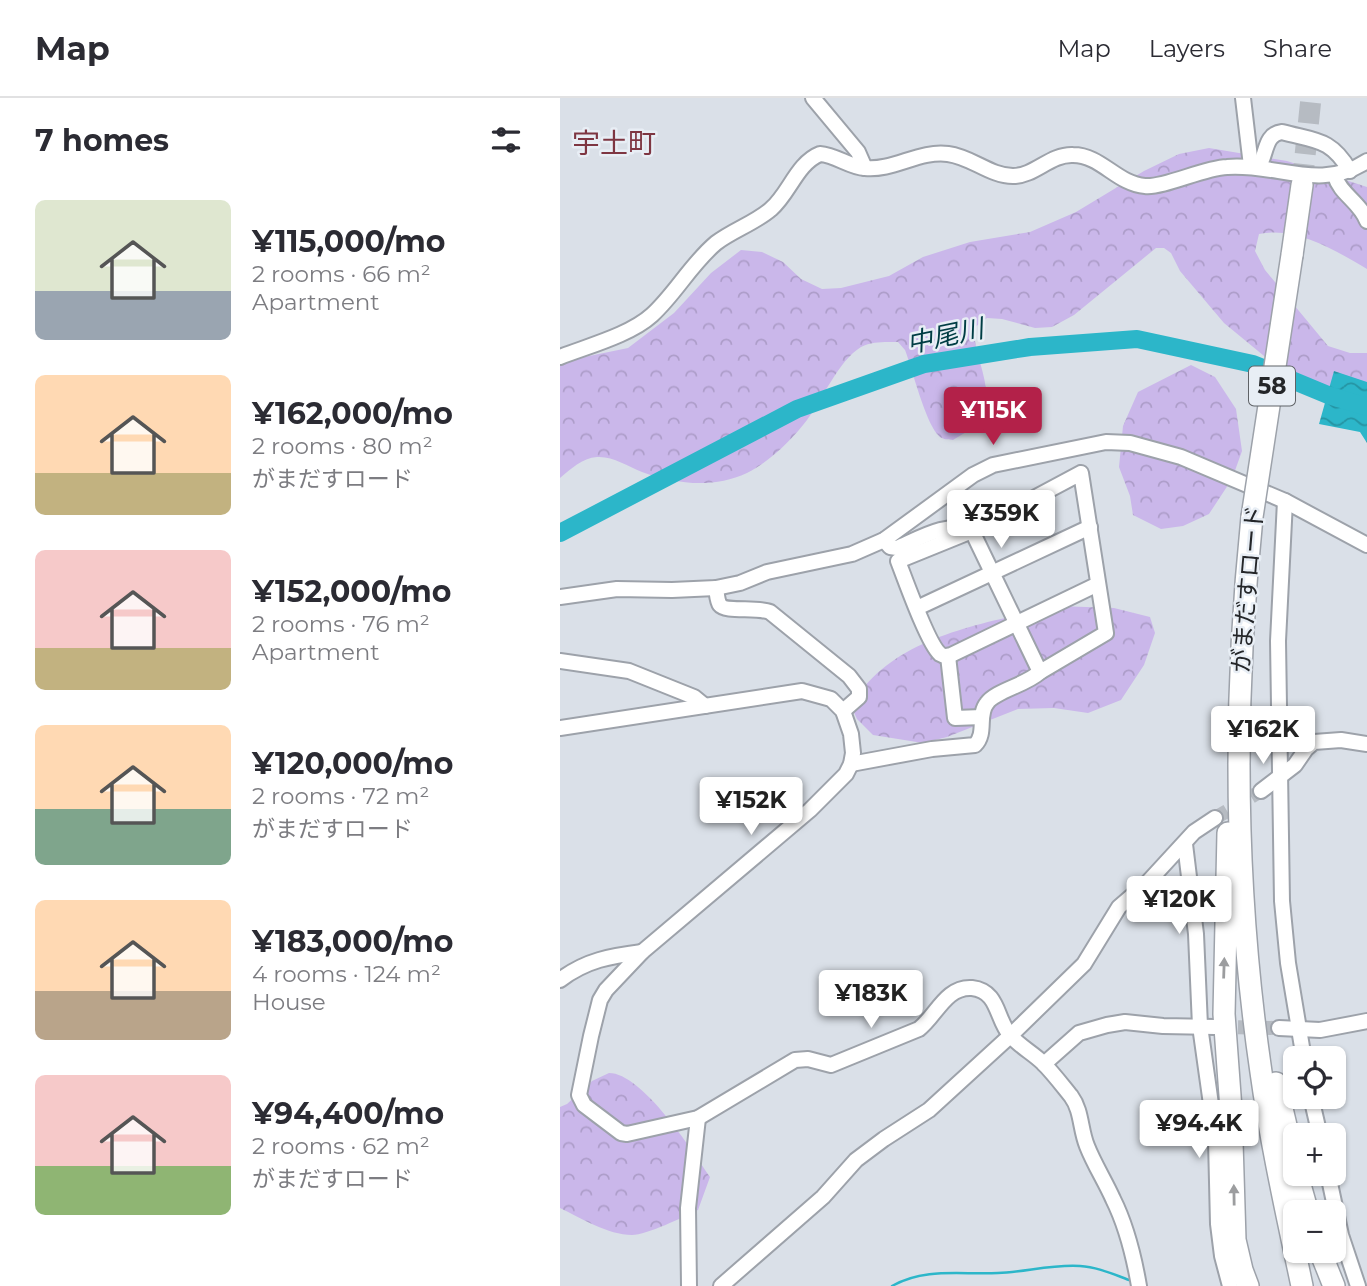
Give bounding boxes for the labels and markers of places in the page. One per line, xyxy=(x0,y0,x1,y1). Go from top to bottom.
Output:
pin: ¥115K xyxy=(944,388,1042,447)
pin: ¥359K xyxy=(952,490,1050,550)
pin: ¥162K xyxy=(1214,706,1312,766)
pin: ¥152K xyxy=(702,778,800,837)
pin: ¥120K xyxy=(1130,876,1228,936)
pin: ¥183K xyxy=(822,970,920,1030)
pin: ¥94.4K xyxy=(1142,1100,1256,1160)

